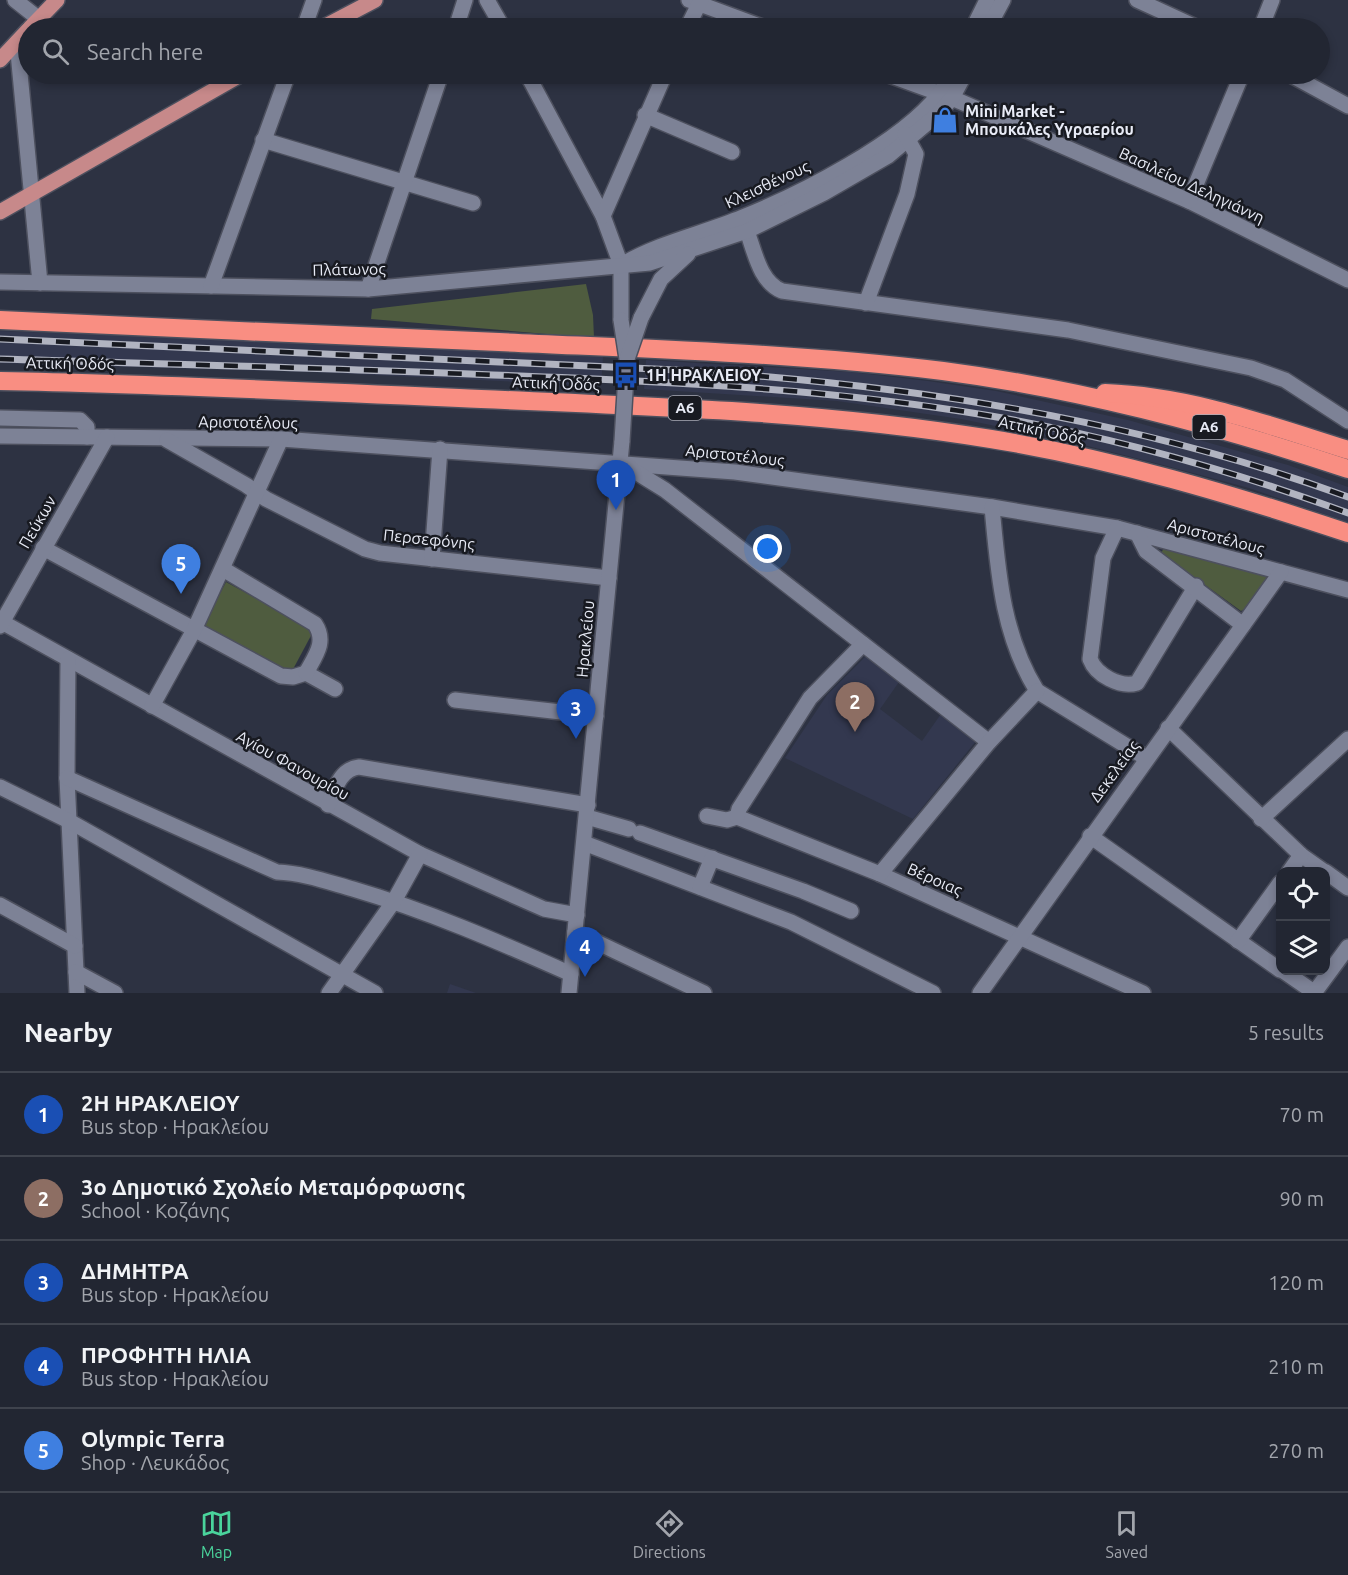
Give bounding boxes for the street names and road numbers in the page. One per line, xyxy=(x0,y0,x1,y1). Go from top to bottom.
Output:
street label: Βασιλείου Δεληγιάννη xyxy=(1117,143,1267,227)
street label: Κλεισθένους xyxy=(722,157,812,212)
street label: Πλάτωνος xyxy=(312,259,386,280)
street label: Αττική Οδός xyxy=(26,353,114,374)
street label: Αττική Οδός xyxy=(512,372,600,395)
road number: Α6 xyxy=(668,396,702,420)
street label: Αριστοτέλους xyxy=(198,412,298,433)
street label: Αττική Οδός xyxy=(997,412,1087,449)
road number: Α6 xyxy=(1192,415,1226,439)
street label: Αριστοτέλους xyxy=(685,441,785,470)
street label: Πεύκων xyxy=(15,492,59,551)
street label: Αριστοτέλους xyxy=(1165,514,1266,559)
street label: Περσεφόνης xyxy=(382,525,476,554)
street label: Ηρακλείου xyxy=(573,600,597,678)
street label: Αγίου Φανουρίου xyxy=(234,727,352,803)
street label: Δεκελείας xyxy=(1086,737,1143,806)
street label: Βέροιας xyxy=(904,859,965,900)

